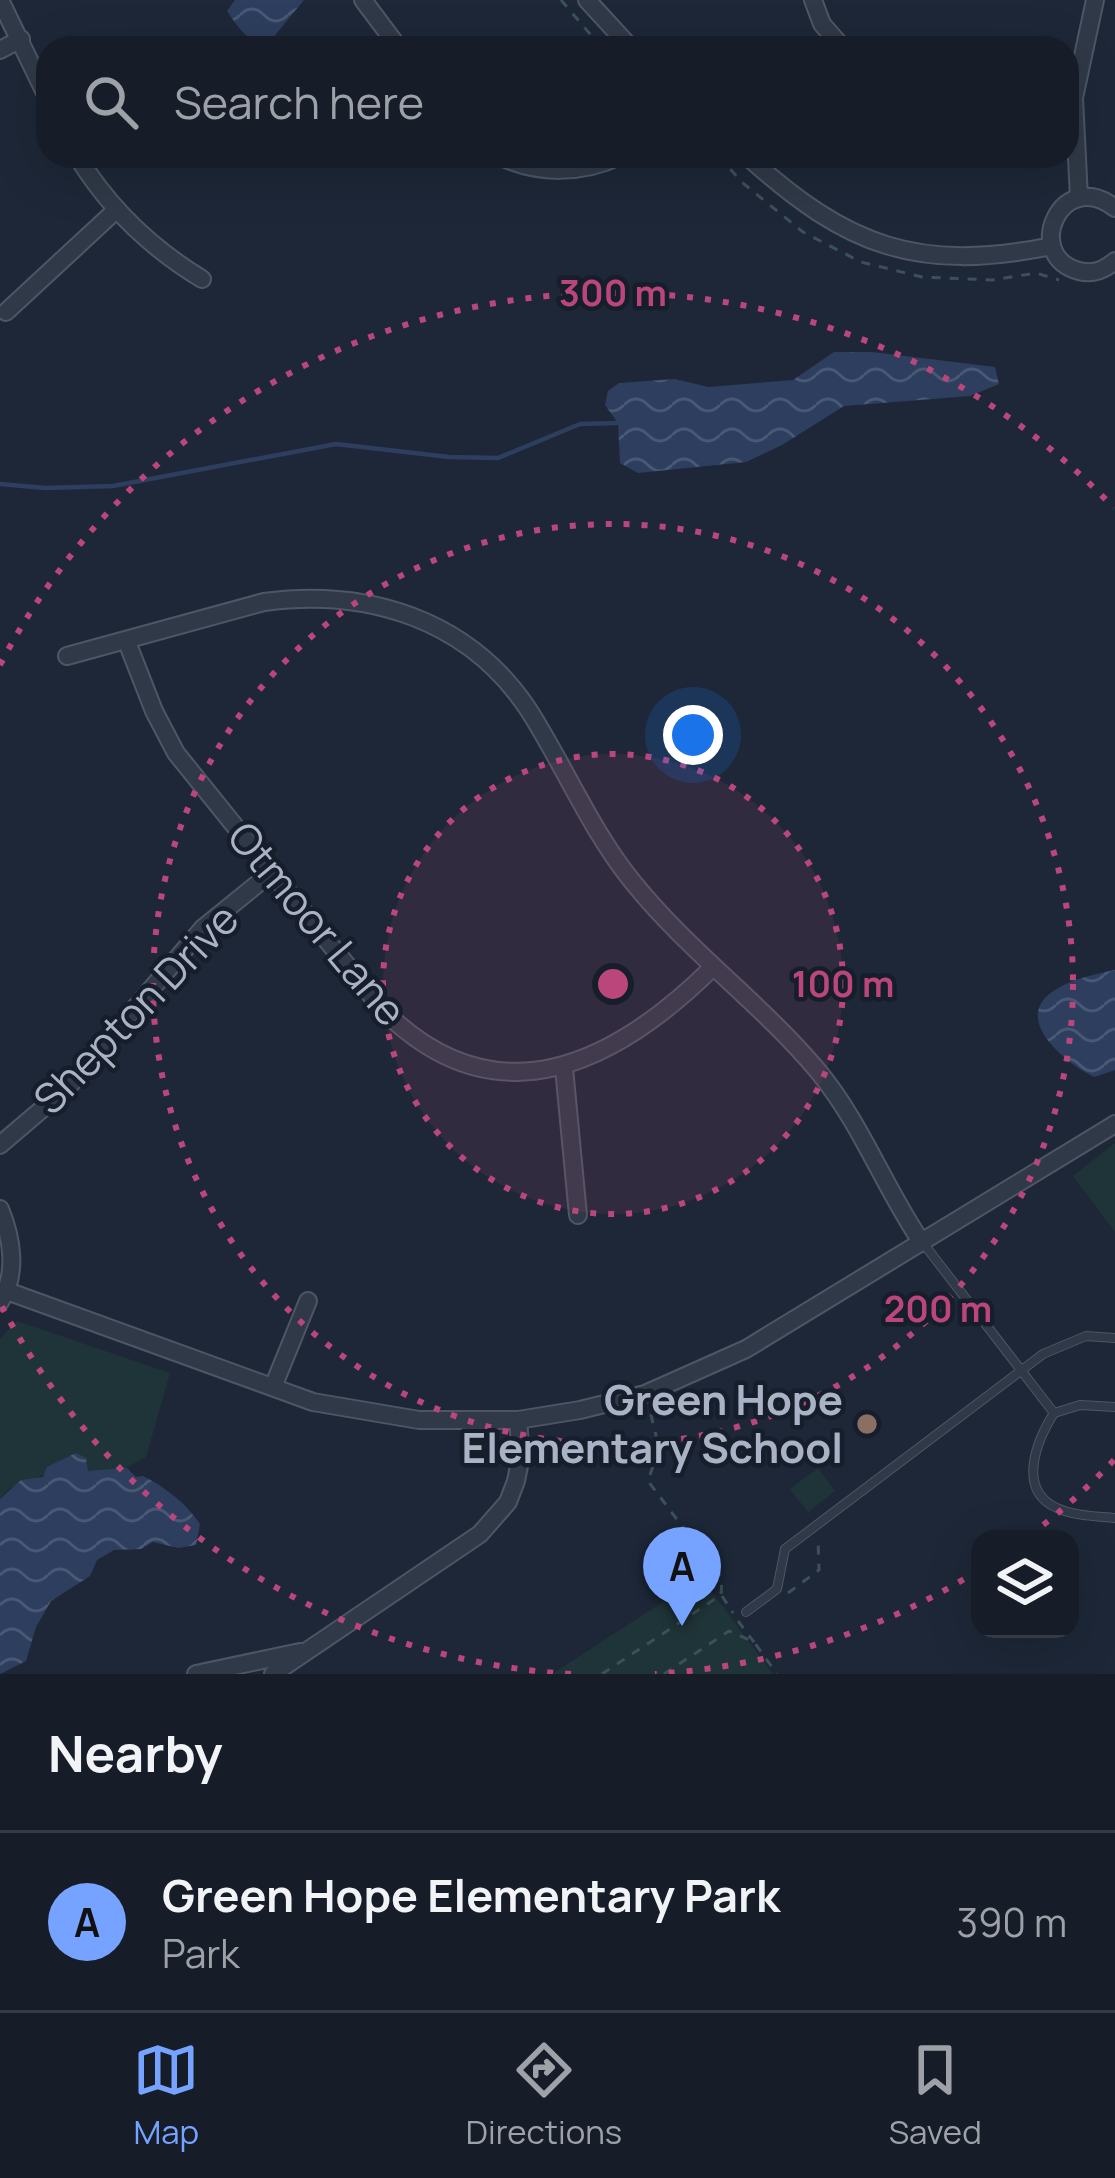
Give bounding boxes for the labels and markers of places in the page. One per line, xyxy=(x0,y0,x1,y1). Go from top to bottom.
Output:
centre of rings xyxy=(592,963,634,1005)
place label: Green Hope Elementary School xyxy=(462,1370,843,1476)
marker: Green Hope Elementary School xyxy=(854,1411,880,1437)
pin: A xyxy=(643,1527,721,1626)

